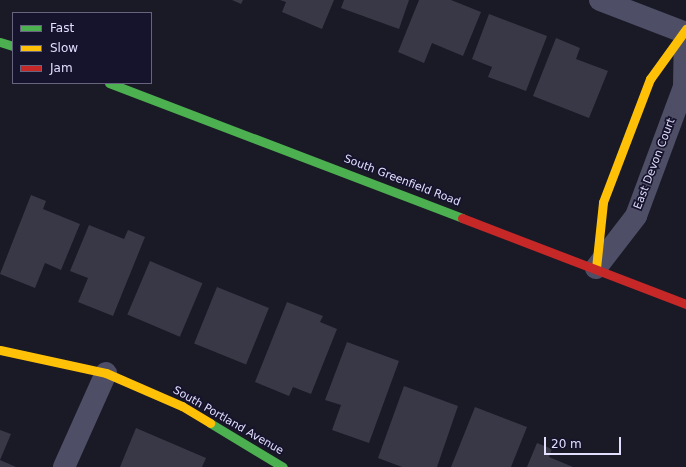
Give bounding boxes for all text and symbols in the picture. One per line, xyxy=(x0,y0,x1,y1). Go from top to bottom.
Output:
legend xyxy=(12,12,152,84)
text: Fast xyxy=(50,21,74,35)
text: Slow xyxy=(50,41,78,55)
text: Jam xyxy=(50,61,73,75)
street label: East Devon Court xyxy=(632,117,678,211)
street label: South Greenfield Road xyxy=(342,153,462,209)
street label: South Portland Avenue xyxy=(170,384,286,458)
scale bar xyxy=(546,429,623,455)
text: 20 m xyxy=(551,437,582,451)

